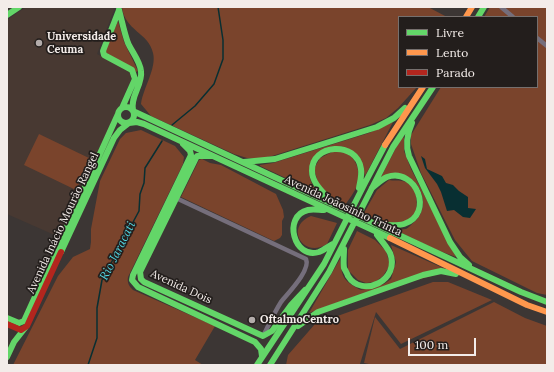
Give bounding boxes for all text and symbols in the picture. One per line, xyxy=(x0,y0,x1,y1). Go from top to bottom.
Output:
legend xyxy=(398,16,538,88)
text: Livre xyxy=(436,25,464,40)
place label: Universidade Ceuma xyxy=(47,30,116,56)
marker: Universidade Ceuma xyxy=(34,38,44,48)
text: Lento xyxy=(436,45,468,60)
text: Parado xyxy=(436,65,475,80)
street label: Avenida Inácio Mourão Rangel xyxy=(24,150,102,296)
street label: Avenida Joãosinho Trinta xyxy=(282,173,404,239)
water label: Rio Jaracati xyxy=(97,219,139,283)
street label: Avenida Dois xyxy=(148,267,214,307)
place label: OftalmoCentro xyxy=(260,313,339,327)
marker: OftalmoCentro xyxy=(247,315,257,325)
scale bar xyxy=(410,330,478,356)
text: 100 m xyxy=(415,337,448,352)

